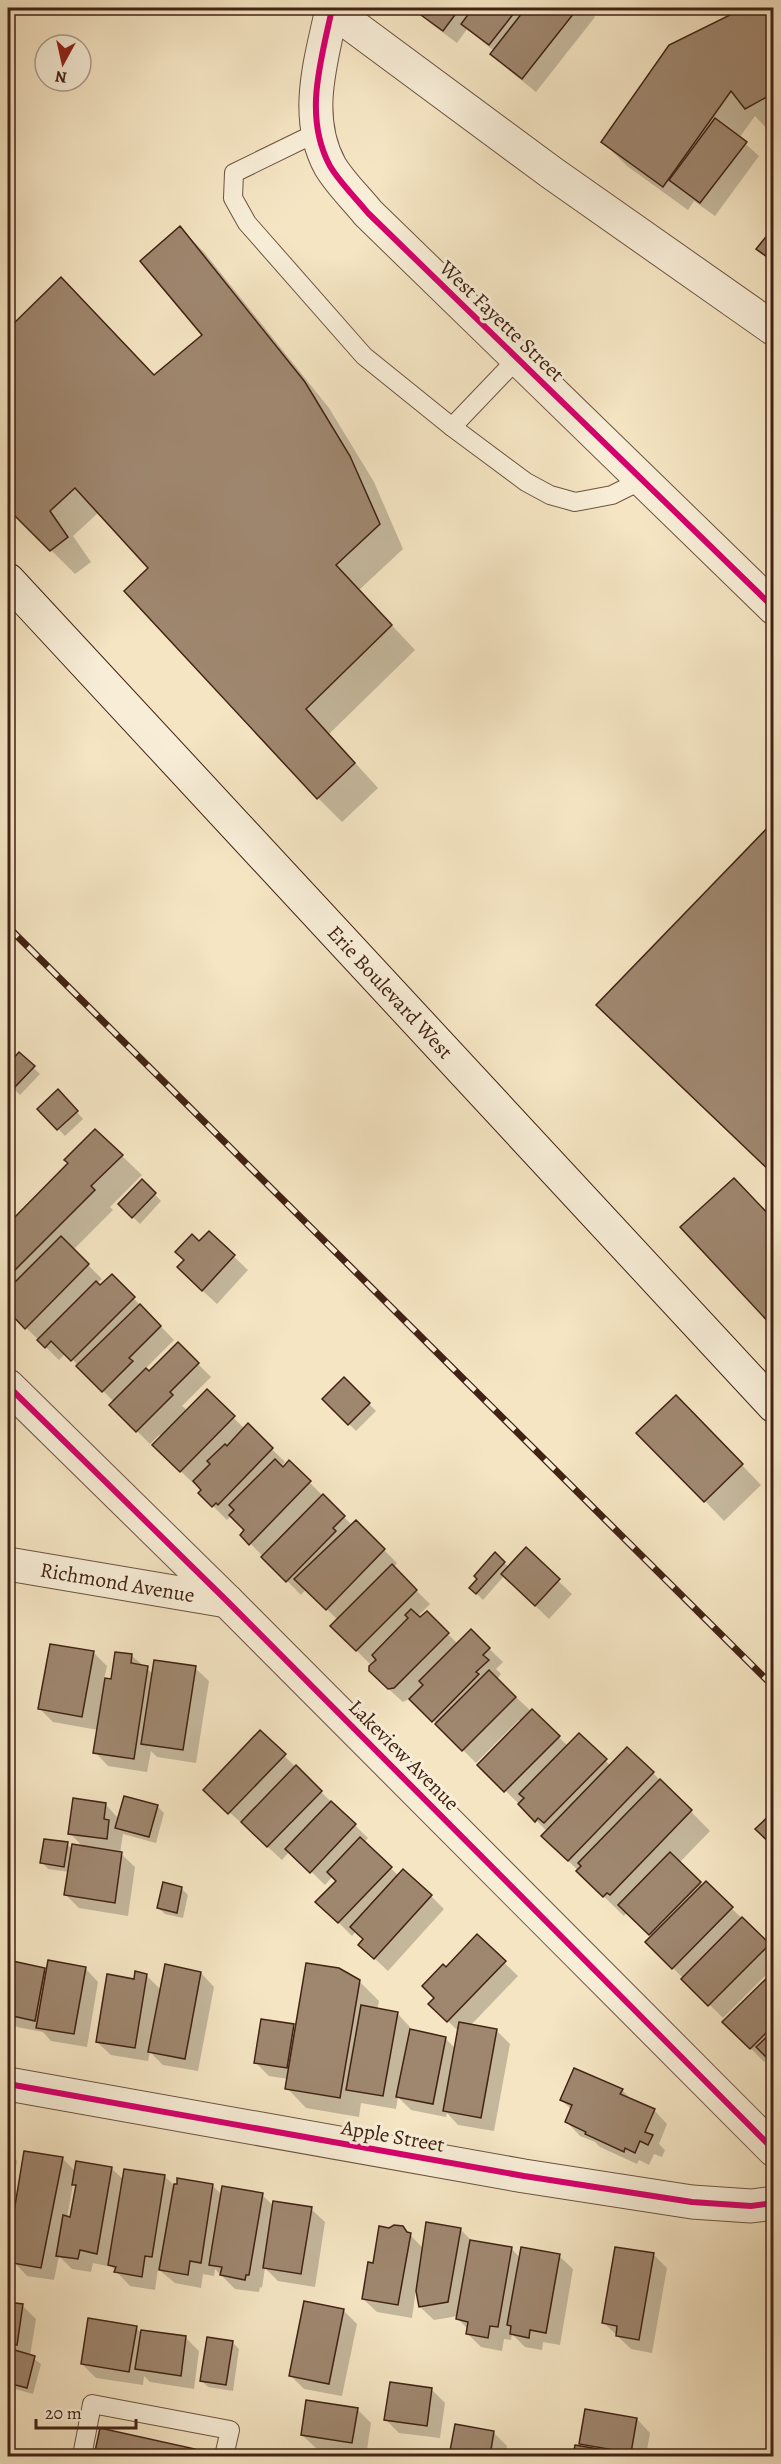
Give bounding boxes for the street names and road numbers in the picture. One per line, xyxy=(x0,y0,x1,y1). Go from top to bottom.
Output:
street label: West Fayette Street xyxy=(433,253,571,388)
street label: Erie Boulevard West xyxy=(321,919,459,1065)
street label: Richmond Avenue xyxy=(38,1556,197,1609)
street label: Lakeview Avenue xyxy=(342,1693,466,1817)
street label: Apple Street xyxy=(338,2113,447,2159)

